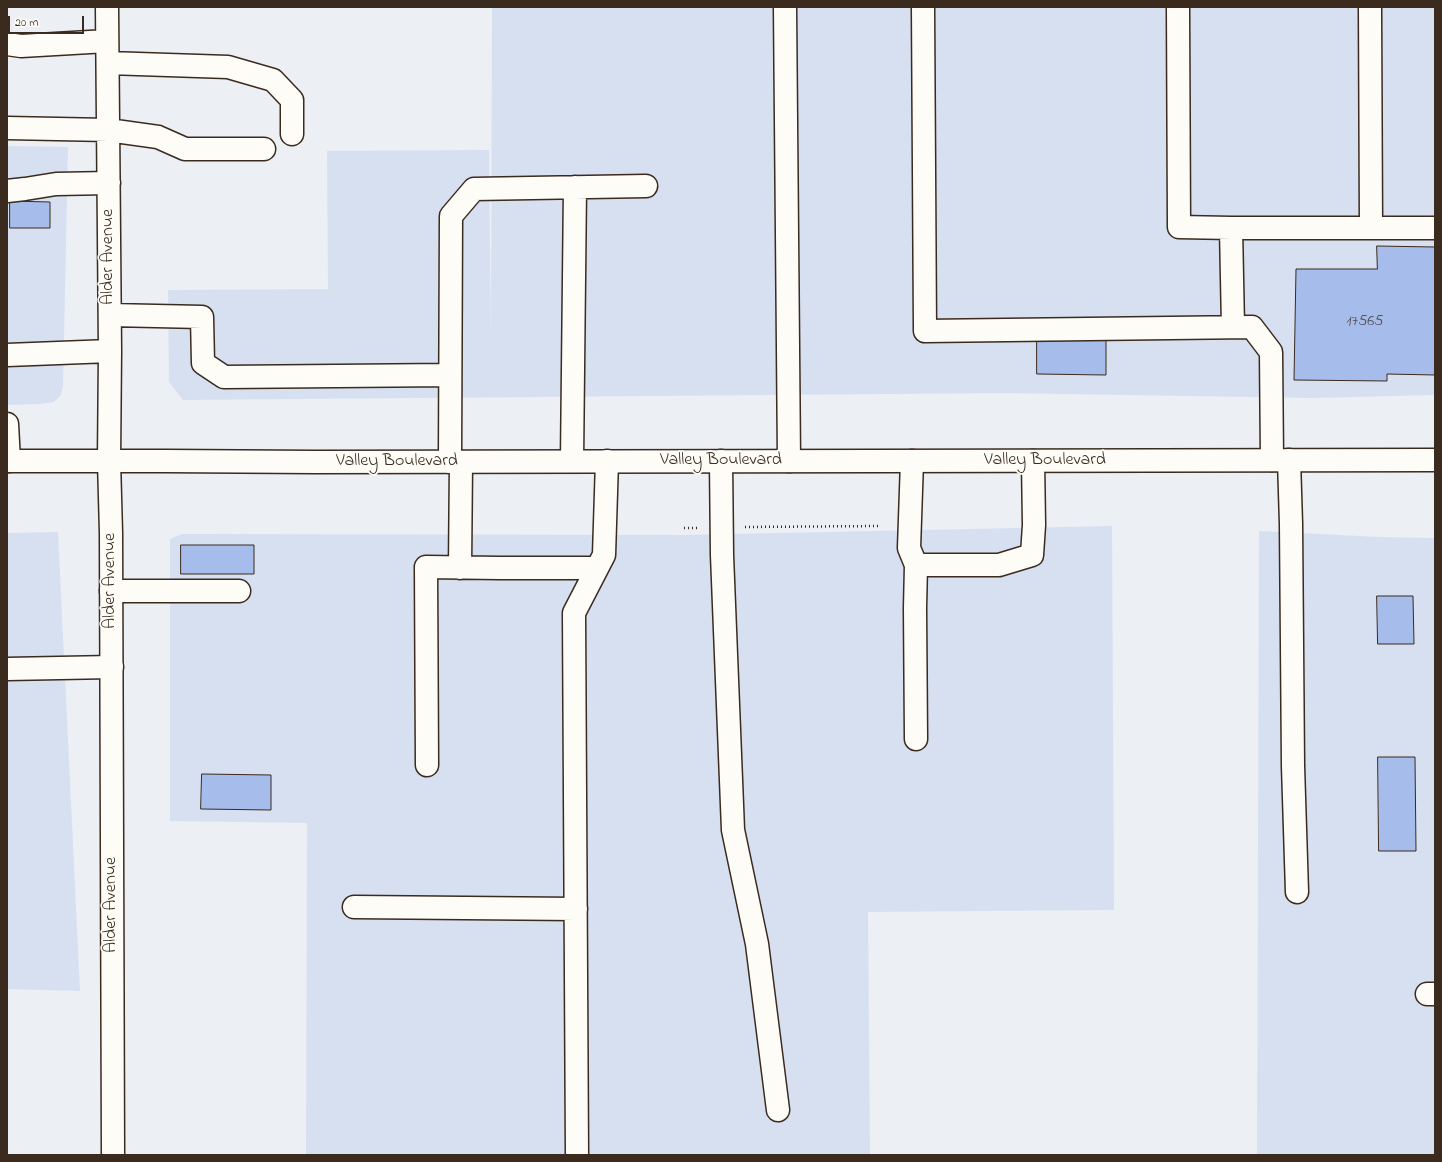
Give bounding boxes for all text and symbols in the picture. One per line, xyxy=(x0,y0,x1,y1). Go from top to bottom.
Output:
scale bar xyxy=(10,8,86,34)
text: 20 m xyxy=(15,14,38,32)
street label: Alder Avenue xyxy=(98,209,120,305)
house number: 17565 xyxy=(1346,312,1384,332)
street label: Valley Boulevard xyxy=(660,450,782,472)
street label: Valley Boulevard xyxy=(984,450,1106,472)
street label: Valley Boulevard xyxy=(336,451,458,473)
street label: Alder Avenue xyxy=(100,533,122,629)
street label: Alder Avenue xyxy=(101,857,123,953)

